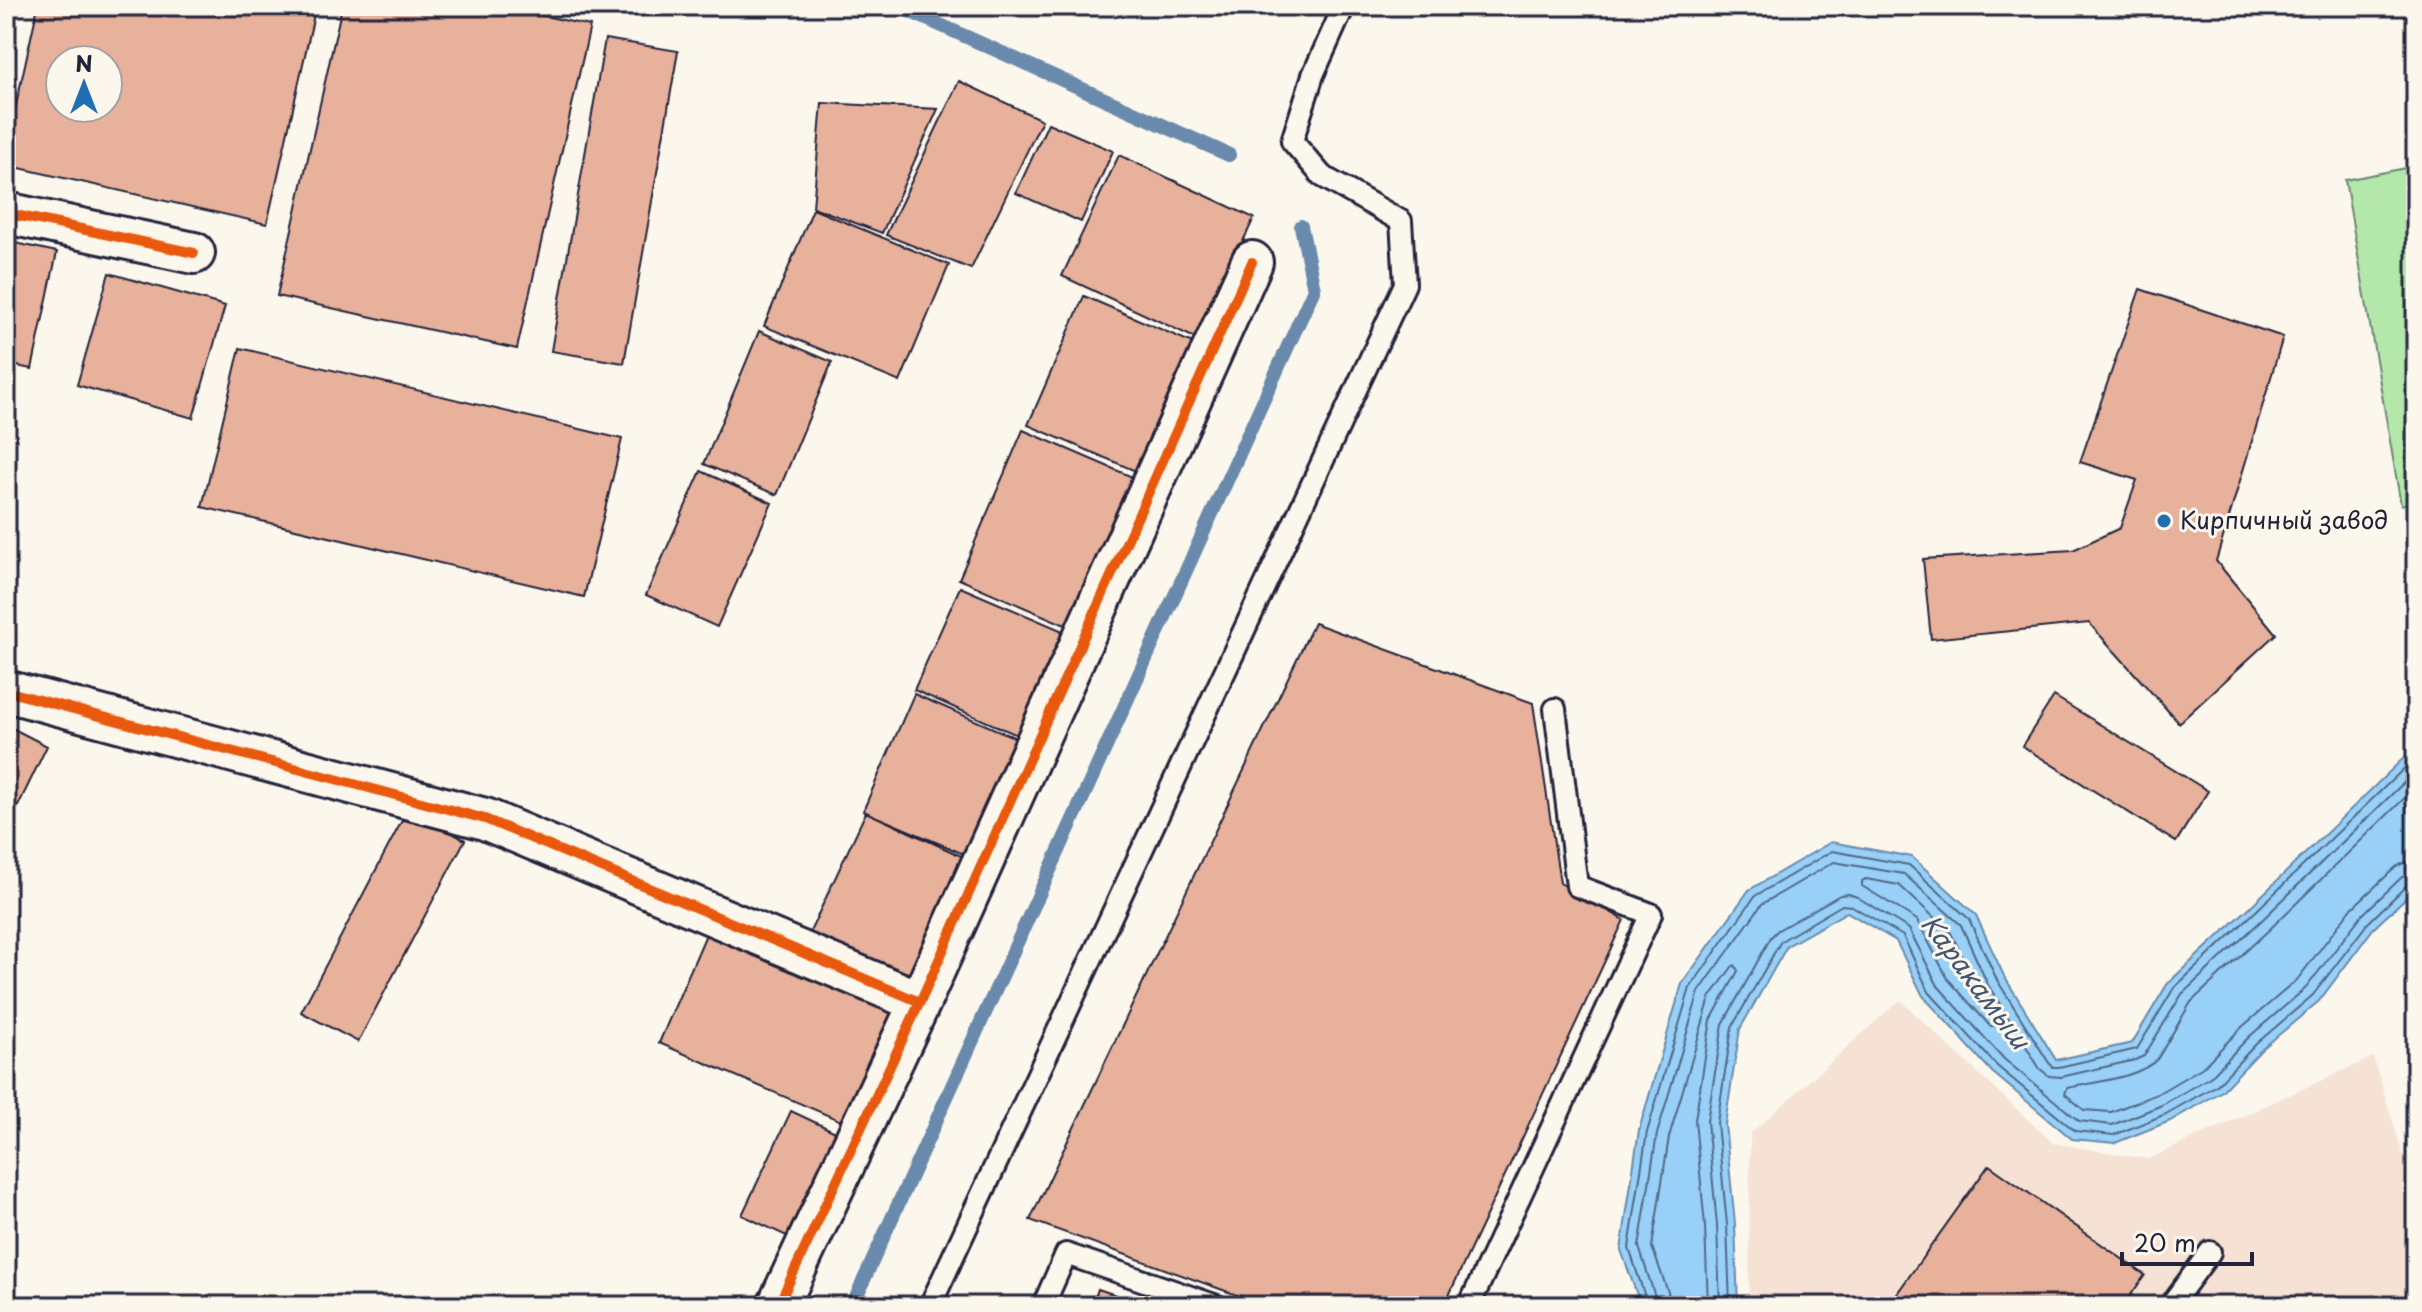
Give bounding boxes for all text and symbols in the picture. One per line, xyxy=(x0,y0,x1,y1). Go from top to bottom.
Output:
north arrow xyxy=(44,44,124,124)
text: N xyxy=(75,46,93,79)
place label: Кирпичный завод xyxy=(2180,501,2388,537)
marker: Кирпичный завод xyxy=(2155,512,2173,530)
water label: Каракамыш xyxy=(1913,906,2041,1058)
scale bar xyxy=(2122,1216,2252,1266)
text: 20 m xyxy=(2134,1224,2196,1260)

